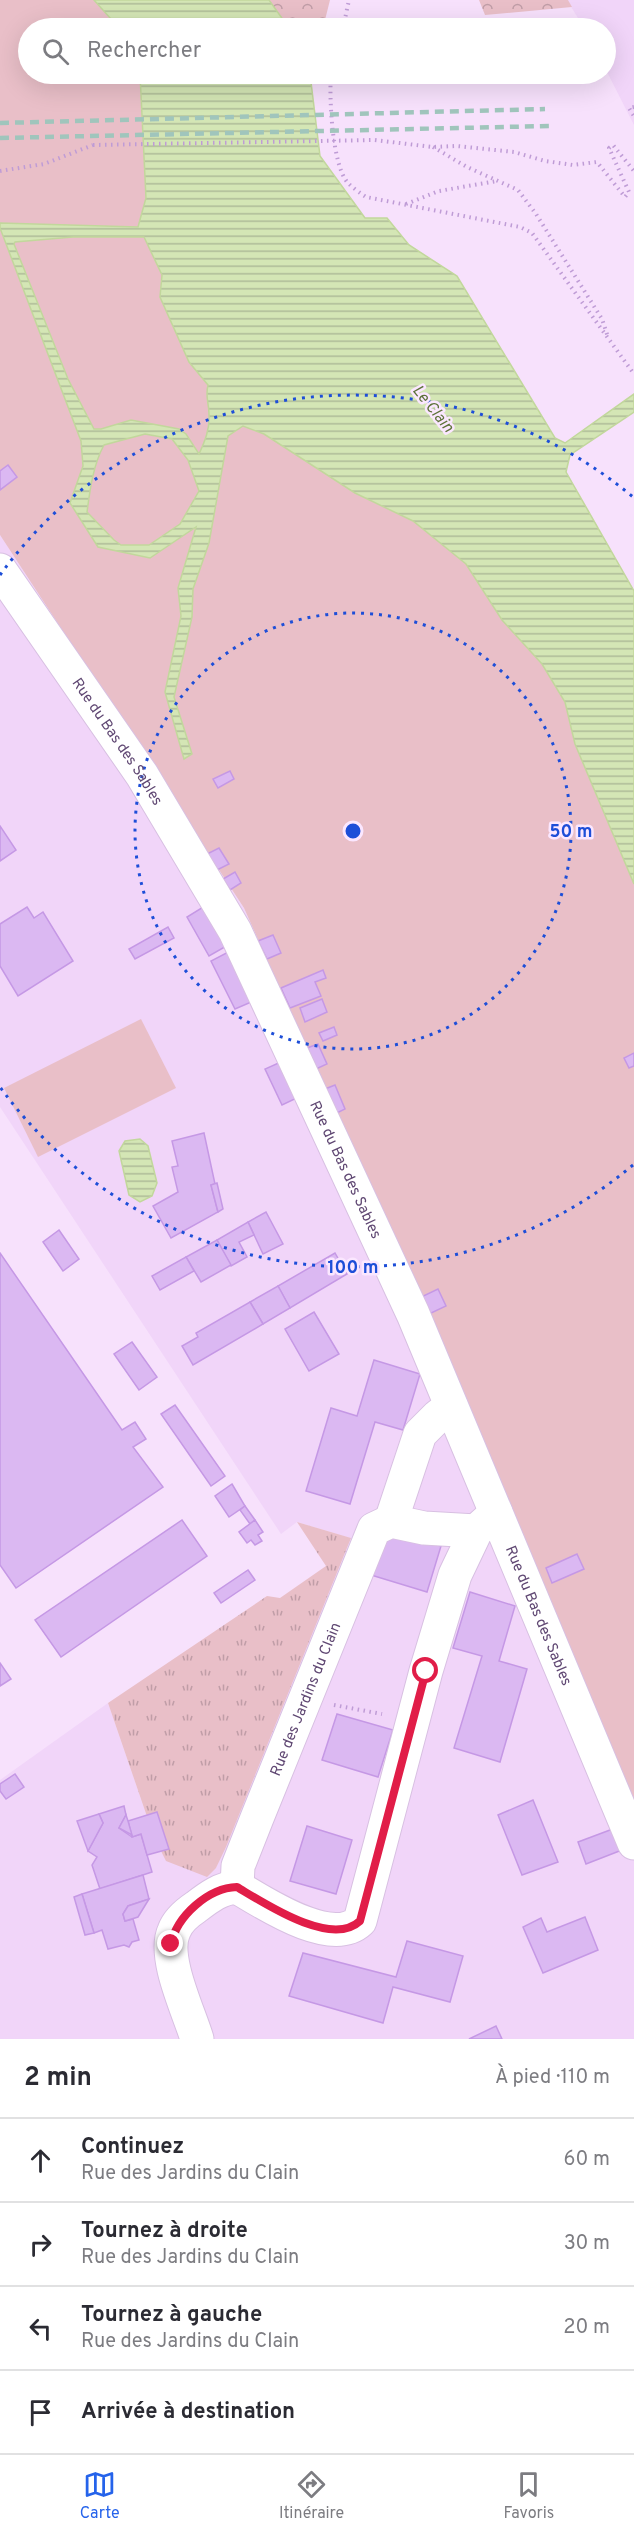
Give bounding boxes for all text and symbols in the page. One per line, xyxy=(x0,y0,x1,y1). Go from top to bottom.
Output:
search box xyxy=(18,18,616,84)
icon: search xyxy=(39,35,72,68)
text: Rechercher xyxy=(87,38,201,65)
water label: Le Clain xyxy=(407,381,458,437)
street label: Rue du Bas des Sables xyxy=(67,675,166,809)
centre of rings xyxy=(343,821,363,841)
text: 50 m xyxy=(549,821,593,844)
street label: Rue du Bas des Sables xyxy=(304,1098,385,1242)
text: 100 m xyxy=(327,1257,379,1280)
street label: Rue du Bas des Sables xyxy=(500,1543,575,1689)
street label: Rue des Jardins du Clain xyxy=(267,1620,346,1779)
route start xyxy=(412,1657,438,1683)
route end xyxy=(157,1930,183,1956)
text: 2 min xyxy=(24,2062,92,2095)
text: À pied · 110 m xyxy=(495,2065,610,2091)
text: Continuez xyxy=(81,2134,184,2161)
icon: ahead xyxy=(24,2144,57,2177)
text: 60 m xyxy=(564,2147,610,2173)
text: Rue des Jardins du Clain xyxy=(81,2161,299,2187)
text: Tournez à droite xyxy=(81,2218,248,2245)
icon: right xyxy=(24,2228,57,2261)
text: 30 m xyxy=(564,2231,610,2257)
text: Rue des Jardins du Clain xyxy=(81,2245,299,2271)
text: Tournez à gauche xyxy=(81,2302,262,2329)
icon: left xyxy=(24,2312,57,2345)
text: 20 m xyxy=(563,2315,610,2341)
text: Rue des Jardins du Clain xyxy=(81,2329,299,2355)
icon: arrive xyxy=(24,2396,57,2429)
text: Arrivée à destination xyxy=(81,2399,295,2426)
tab: Carte xyxy=(80,2468,120,2524)
tab: Itinéraire xyxy=(279,2468,344,2524)
tab: Favoris xyxy=(503,2468,554,2524)

